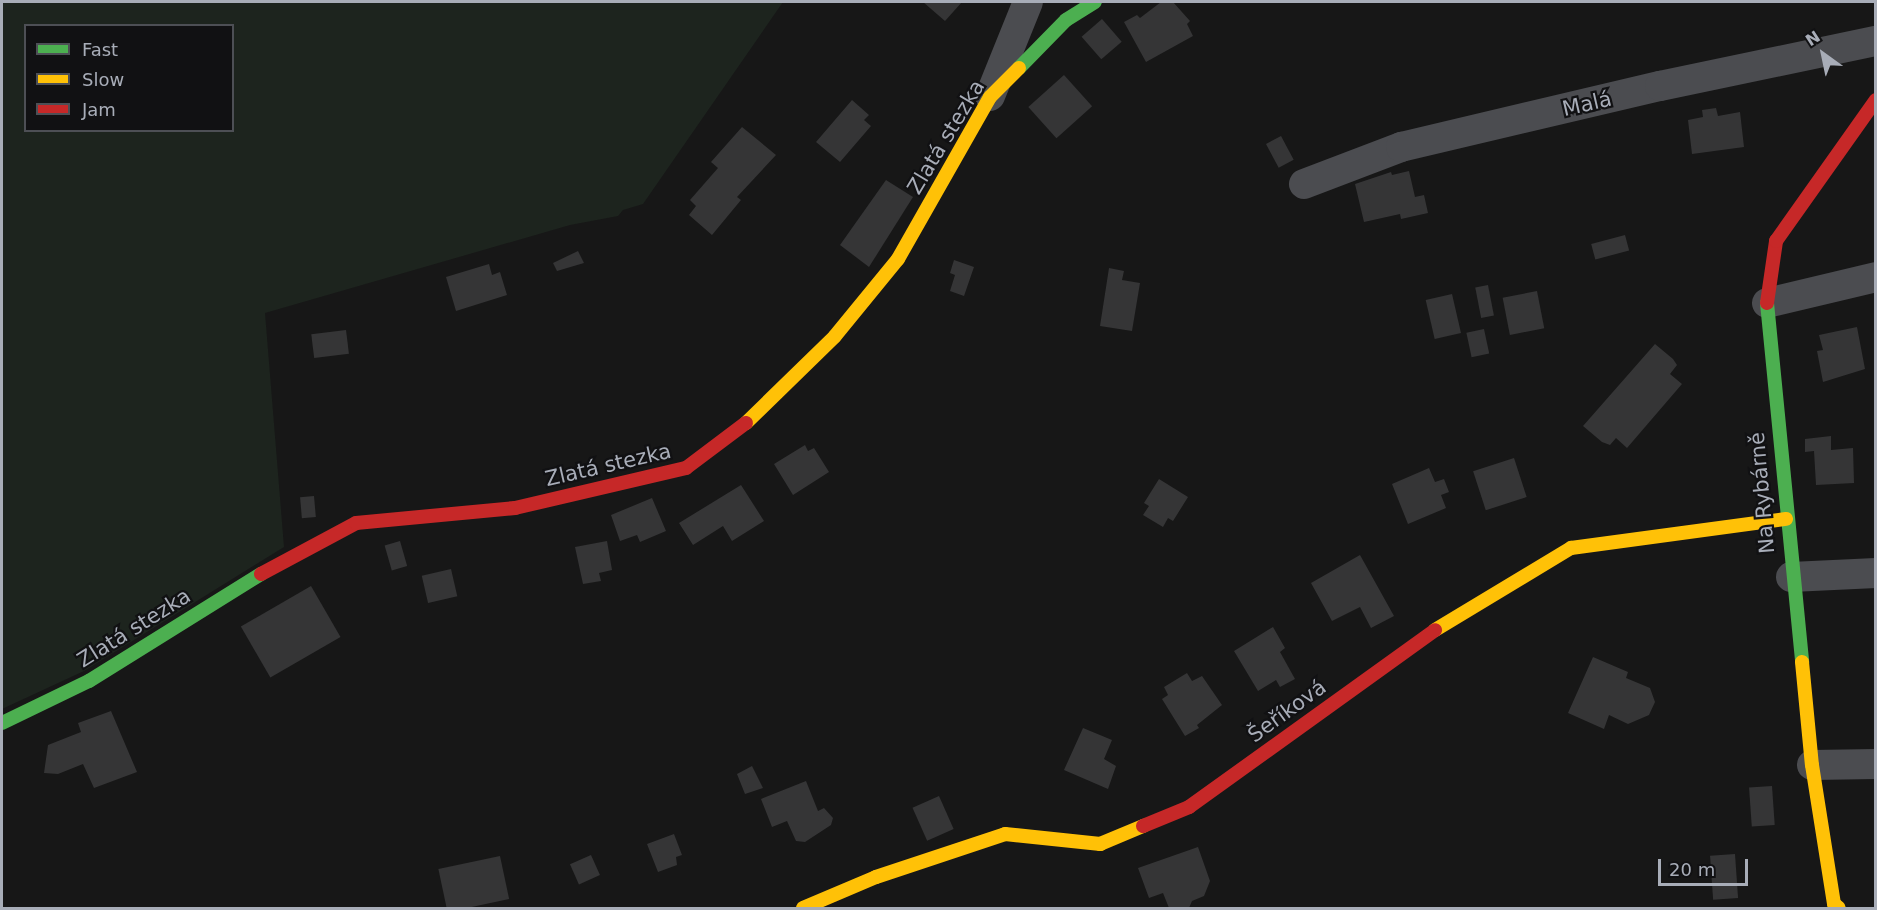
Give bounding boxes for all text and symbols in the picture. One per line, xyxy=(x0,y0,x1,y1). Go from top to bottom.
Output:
legend xyxy=(24,24,234,132)
north arrow xyxy=(1793,24,1853,84)
text: N xyxy=(1802,27,1824,50)
text: Fast xyxy=(82,39,118,60)
text: Slow xyxy=(82,69,124,90)
street label: Zlatá stezka xyxy=(902,75,990,199)
street label: Malá xyxy=(1560,86,1614,122)
text: Jam xyxy=(82,99,116,120)
street label: Na Rybárně xyxy=(1744,431,1780,555)
street label: Zlatá stezka xyxy=(542,438,674,492)
street label: Zlatá stezka xyxy=(73,583,195,673)
street label: Šeříková xyxy=(1243,674,1331,748)
scale bar xyxy=(1661,847,1751,885)
text: 20 m xyxy=(1669,859,1715,880)

